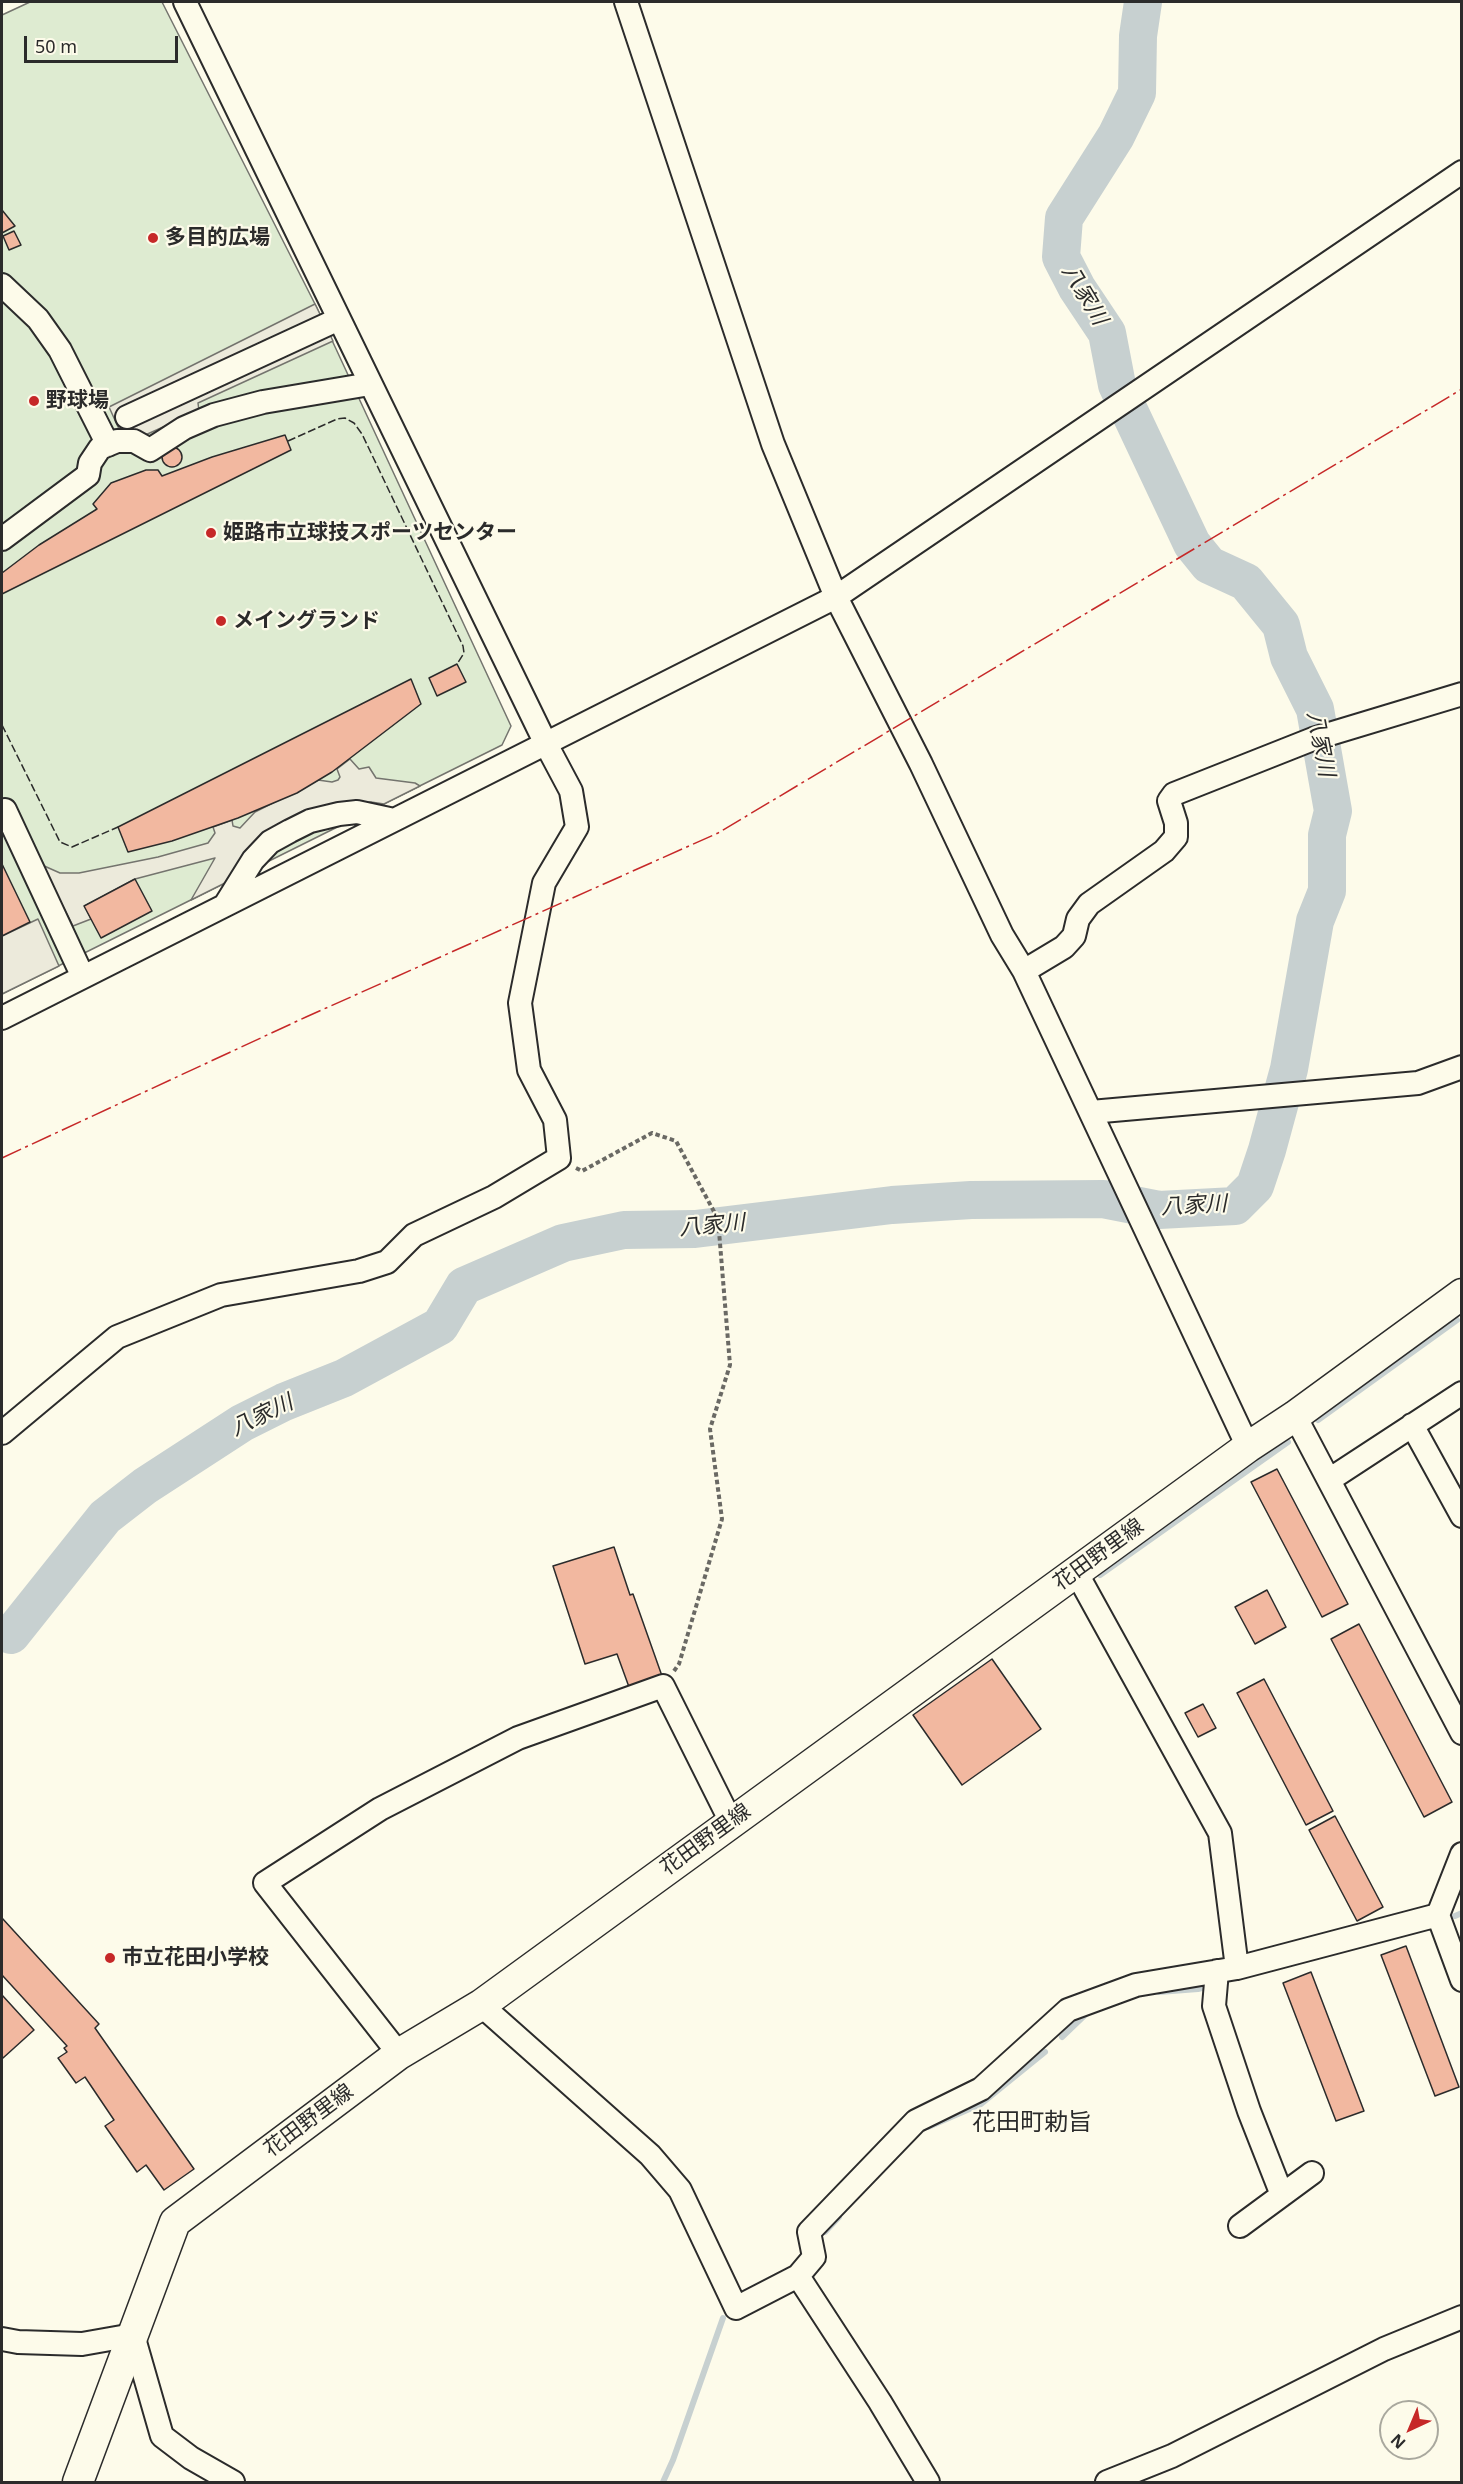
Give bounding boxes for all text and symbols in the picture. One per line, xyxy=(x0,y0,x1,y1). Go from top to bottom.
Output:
scale bar xyxy=(27,24,182,62)
text: 50 m xyxy=(35,34,77,58)
place label: 多目的広場 xyxy=(165,225,270,251)
marker: 多目的広場 xyxy=(146,231,160,245)
water label: 八家川 xyxy=(1056,260,1112,330)
place label: 野球場 xyxy=(46,388,109,414)
marker: 野球場 xyxy=(27,394,41,408)
place label: 姫路市立球技スポーツセンター xyxy=(223,520,517,546)
marker: 姫路市立球技スポーツセンター xyxy=(204,526,218,540)
place label: メイングランド xyxy=(233,608,380,634)
marker: メイングランド xyxy=(214,614,228,628)
water label: 八家川 xyxy=(1301,709,1339,779)
water label: 八家川 xyxy=(1160,1191,1228,1221)
water label: 八家川 xyxy=(678,1210,746,1242)
water label: 八家川 xyxy=(227,1390,297,1442)
street label: 花田野里線 xyxy=(1049,1514,1149,1596)
street label: 花田野里線 xyxy=(656,1799,756,1881)
place label: 市立花田小学校 xyxy=(122,1945,269,1971)
marker: 市立花田小学校 xyxy=(103,1951,117,1965)
street label: 花田野里線 xyxy=(259,2079,359,2163)
district label: 花田町勅旨 xyxy=(972,2109,1092,2137)
north arrow xyxy=(1379,2400,1439,2460)
text: N xyxy=(1386,2429,1410,2454)

